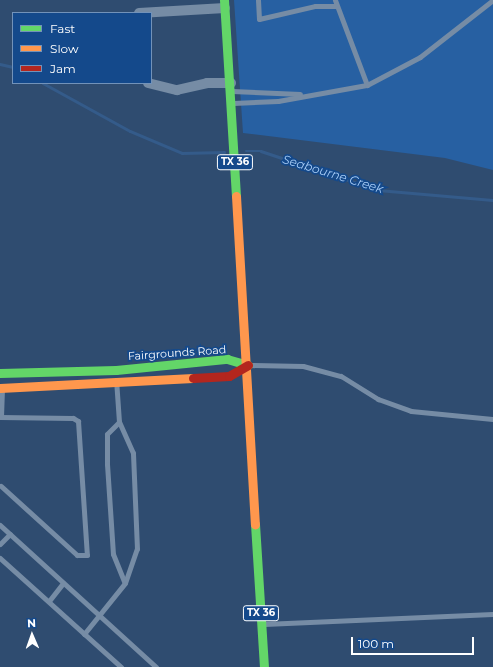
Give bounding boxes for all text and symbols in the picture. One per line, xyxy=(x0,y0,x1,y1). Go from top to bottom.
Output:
legend xyxy=(12,12,152,84)
text: Fast xyxy=(50,21,75,36)
text: Slow xyxy=(50,41,79,56)
text: Jam xyxy=(50,61,76,76)
water label: Seabourne Creek xyxy=(281,152,385,196)
road number: TX 36 xyxy=(216,154,254,170)
street label: Fairgrounds Road xyxy=(127,343,227,363)
road number: TX 36 xyxy=(242,605,280,621)
north arrow xyxy=(12,615,52,655)
text: N xyxy=(27,616,36,630)
scale bar xyxy=(353,629,476,655)
text: 100 m xyxy=(358,636,394,651)

